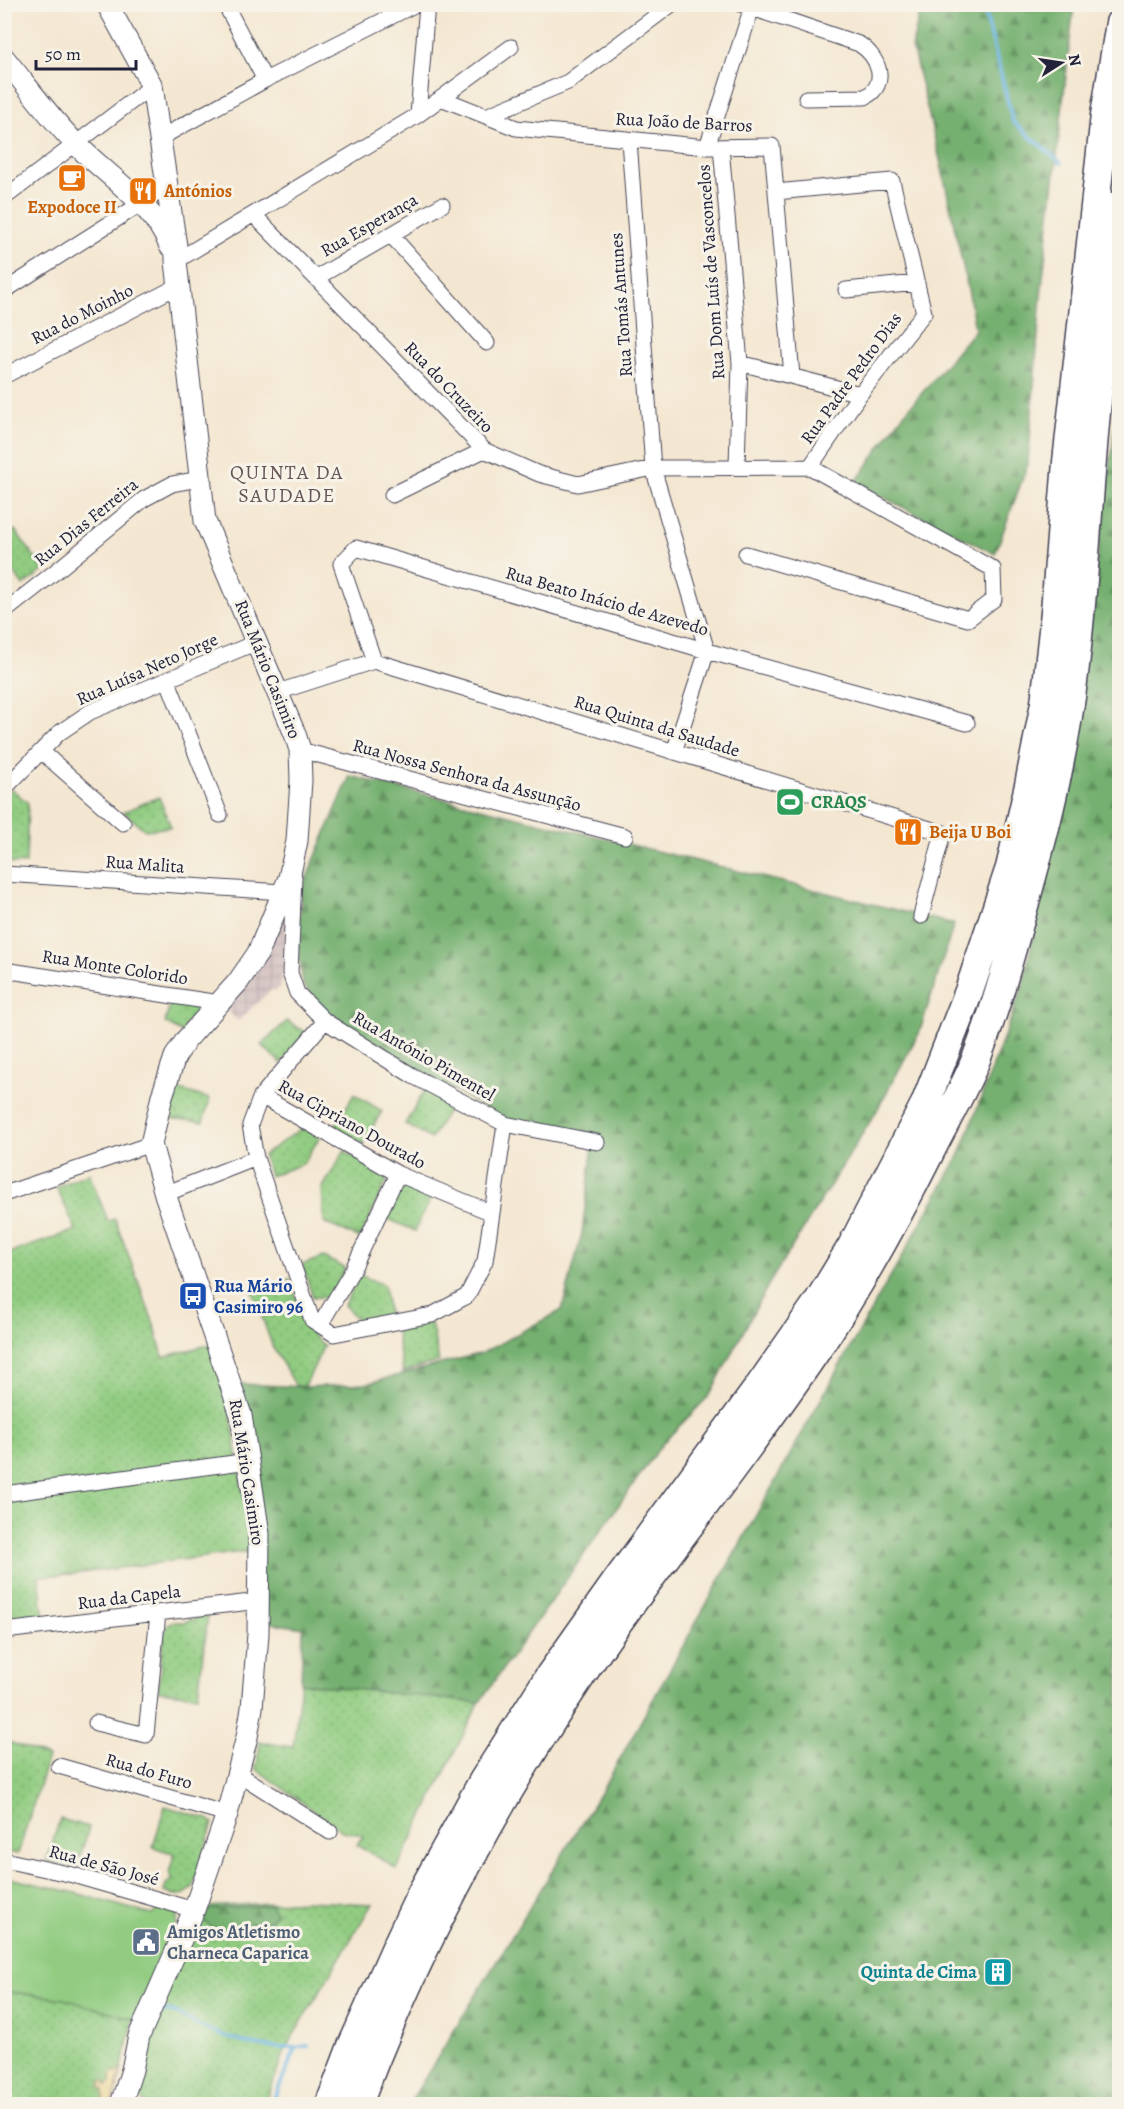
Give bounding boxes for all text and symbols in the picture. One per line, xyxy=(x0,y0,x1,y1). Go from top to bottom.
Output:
scale bar xyxy=(36,33,136,71)
north arrow xyxy=(1031,33,1091,93)
text: 50 m xyxy=(45,42,81,66)
text: N xyxy=(1063,52,1087,68)
street label: Rua João de Barros xyxy=(615,106,753,138)
cafe icon: Expodoce II xyxy=(56,162,88,194)
street label: Rua Dom Luís de Vasconcelos xyxy=(692,164,730,380)
restaurant icon: Antónios xyxy=(127,175,159,207)
place label: Antónios xyxy=(163,179,232,203)
street label: Rua Esperança xyxy=(316,187,422,262)
place label: Expodoce II xyxy=(27,195,117,219)
street label: Rua Tomás Antunes xyxy=(604,232,638,378)
street label: Rua do Moinho xyxy=(27,278,137,350)
street label: Rua Padre Pedro Dias xyxy=(795,307,907,449)
street label: Rua do Cruzeiro xyxy=(399,336,499,438)
district label: QUINTA DA SAUDADE xyxy=(230,459,344,509)
street label: Rua Dias Ferreira xyxy=(29,472,144,571)
street label: Rua Beato Inácio de Azevedo xyxy=(503,561,711,641)
street label: Rua Mário Casimiro xyxy=(229,596,307,742)
street label: Rua Luísa Neto Jorge xyxy=(72,627,222,711)
street label: Rua Quinta da Saudade xyxy=(571,689,743,763)
street label: Rua Nossa Senhora da Assunção xyxy=(350,733,584,817)
sports icon: CRAQS xyxy=(774,786,806,818)
place label: CRAQS xyxy=(811,790,867,814)
restaurant icon: Beija U Boi xyxy=(892,816,924,848)
place label: Beija U Boi xyxy=(929,820,1011,844)
street label: Rua Malita xyxy=(105,849,186,879)
street label: Rua Monte Colorido xyxy=(40,944,190,990)
street label: Rua António Pimentel xyxy=(348,1005,500,1107)
street label: Rua Cipriano Dourado xyxy=(274,1073,430,1175)
place label: Rua Mário Casimiro 96 xyxy=(214,1274,303,1319)
bus stop icon: Rua Mário Casimiro 96 xyxy=(177,1280,209,1312)
street label: Rua Mário Casimiro xyxy=(224,1397,270,1547)
street label: Rua da Capela xyxy=(76,1579,183,1615)
street label: Rua do Furo xyxy=(103,1747,195,1795)
street label: Rua de São José xyxy=(46,1839,162,1891)
place label: Amigos Atletismo Charneca Caparica xyxy=(166,1920,309,1965)
public building icon: Amigos Atletismo Charneca Caparica xyxy=(130,1926,162,1958)
building icon: Quinta de Cima xyxy=(982,1956,1014,1988)
place label: Quinta de Cima xyxy=(861,1960,977,1984)

